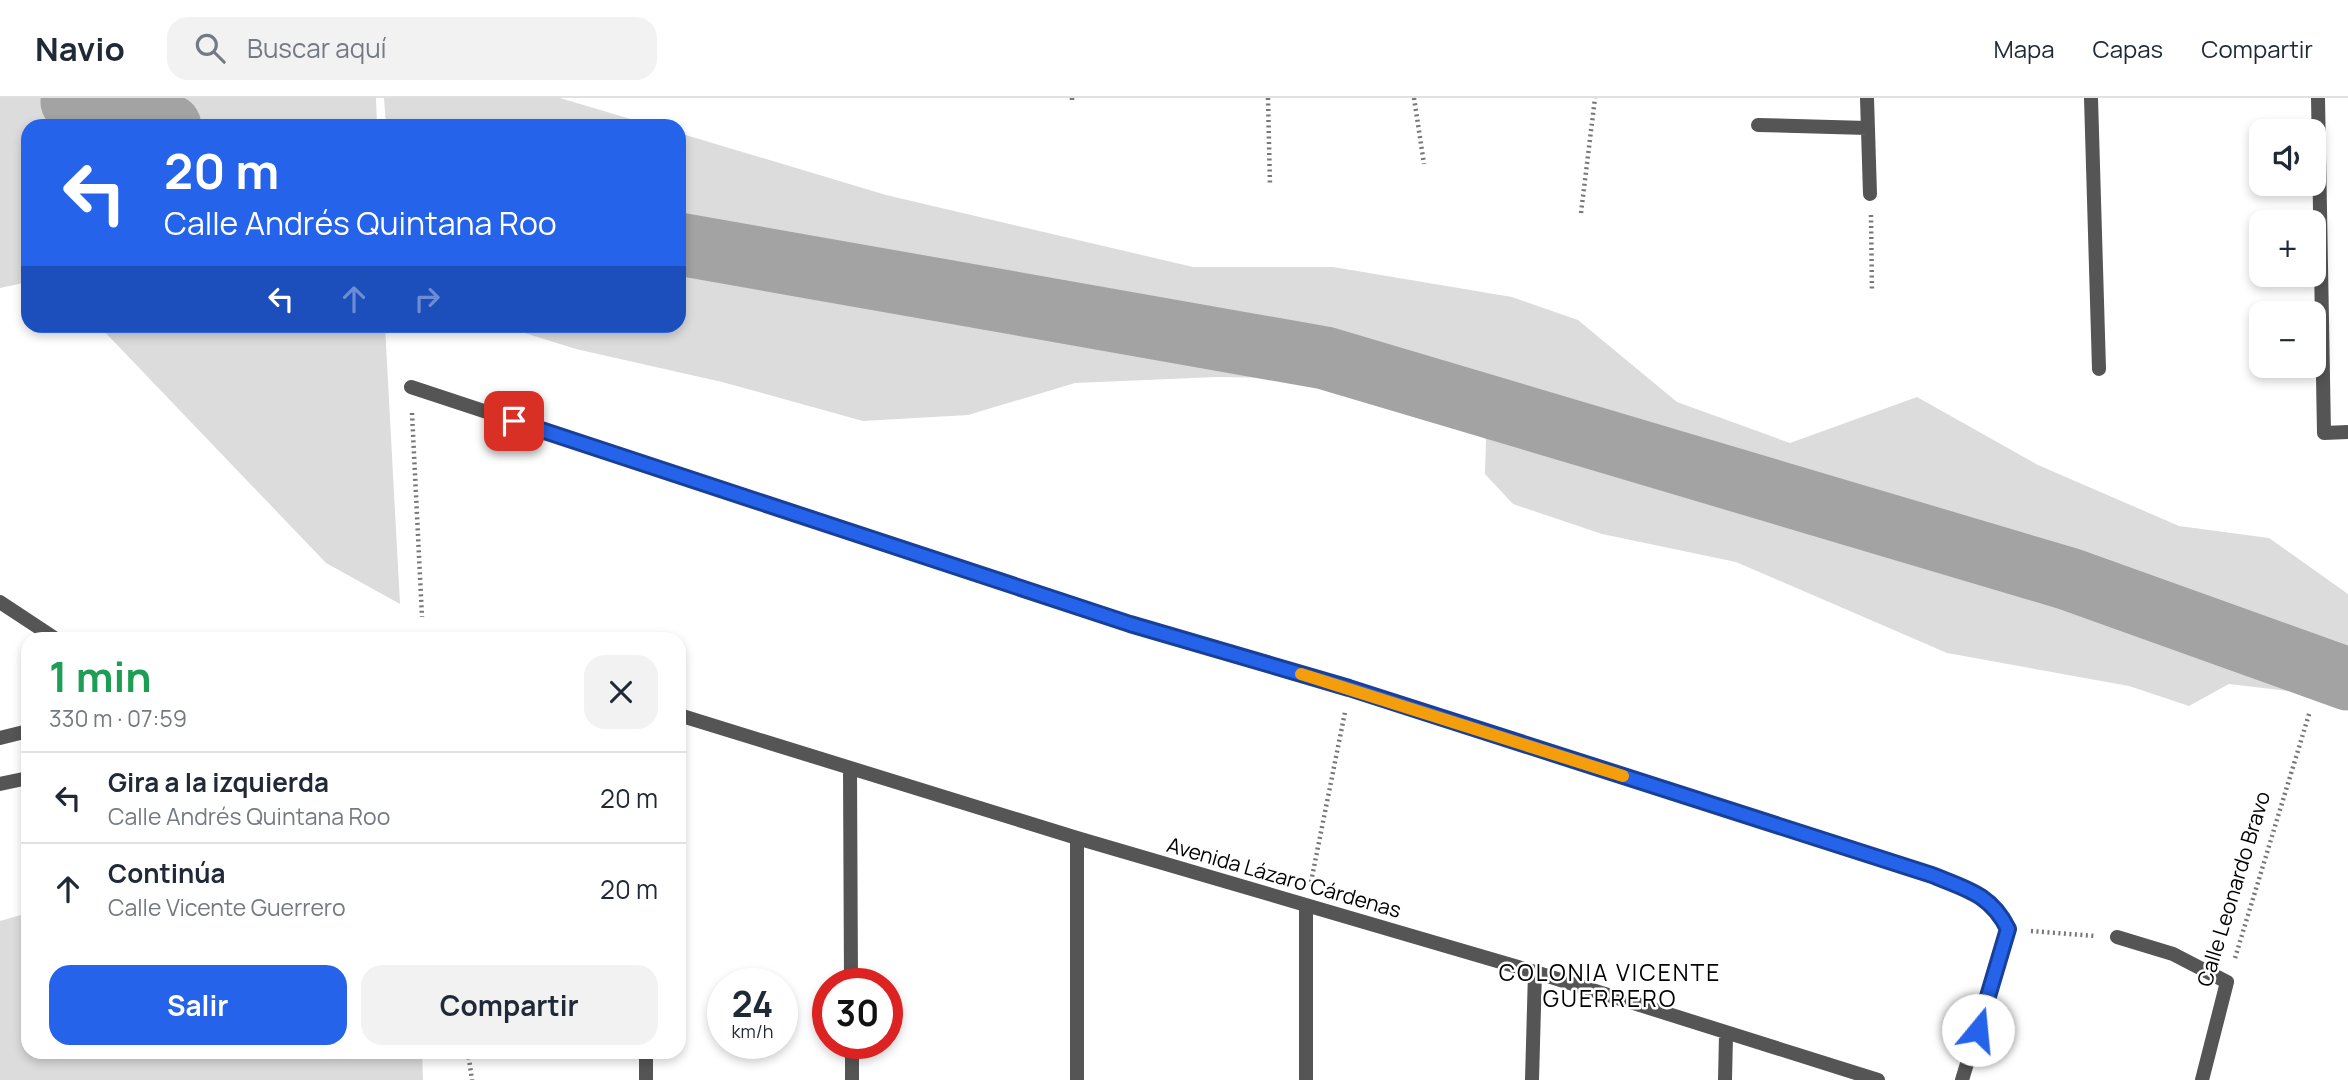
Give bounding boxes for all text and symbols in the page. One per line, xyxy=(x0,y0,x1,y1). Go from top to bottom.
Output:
search box xyxy=(167,17,657,80)
text: Navio xyxy=(35,26,125,71)
icon: search xyxy=(191,29,229,67)
text: Buscar aquí xyxy=(247,30,387,66)
text: Mapa xyxy=(1994,32,2055,65)
text: Capas xyxy=(2093,32,2163,65)
text: Compartir xyxy=(2201,32,2313,65)
map controls xyxy=(2249,119,2326,378)
button: sound xyxy=(2249,119,2326,196)
text: 20 m xyxy=(164,137,279,204)
icon: left xyxy=(49,147,140,238)
text: Calle Andrés Quintana Roo xyxy=(164,201,557,245)
button: + xyxy=(2249,210,2326,287)
icon: left xyxy=(262,280,300,318)
icon: ahead xyxy=(335,280,373,318)
icon: right xyxy=(408,280,446,318)
button: − xyxy=(2249,301,2326,378)
pin xyxy=(484,391,544,451)
icon: arrive xyxy=(495,402,533,440)
text: 1 min xyxy=(49,647,152,705)
button: close xyxy=(584,655,658,729)
text: 330 m · 07:59 xyxy=(49,702,187,734)
text: Gira a la izquierda xyxy=(108,764,329,800)
icon: left xyxy=(49,779,87,817)
text: 20 m xyxy=(600,780,658,816)
street label: Calle Leonardo Bravo xyxy=(2190,788,2276,990)
text: Calle Andrés Quintana Roo xyxy=(108,800,390,832)
street label: Avenida Lázaro Cárdenas xyxy=(1164,830,1405,924)
text: Continúa xyxy=(108,855,226,891)
icon: ahead xyxy=(49,870,87,908)
text: 20 m xyxy=(600,871,658,907)
text: Calle Vicente Guerrero xyxy=(108,891,346,923)
district label: COLONIA VICENTE GUERRERO xyxy=(1499,956,1721,1014)
button: Salir xyxy=(49,965,347,1045)
button: Compartir xyxy=(361,965,658,1045)
speed limit sign: 30 xyxy=(812,968,903,1059)
text: 24 xyxy=(732,980,773,1028)
position arrow xyxy=(1941,993,2015,1067)
text: km/h xyxy=(732,1019,773,1043)

